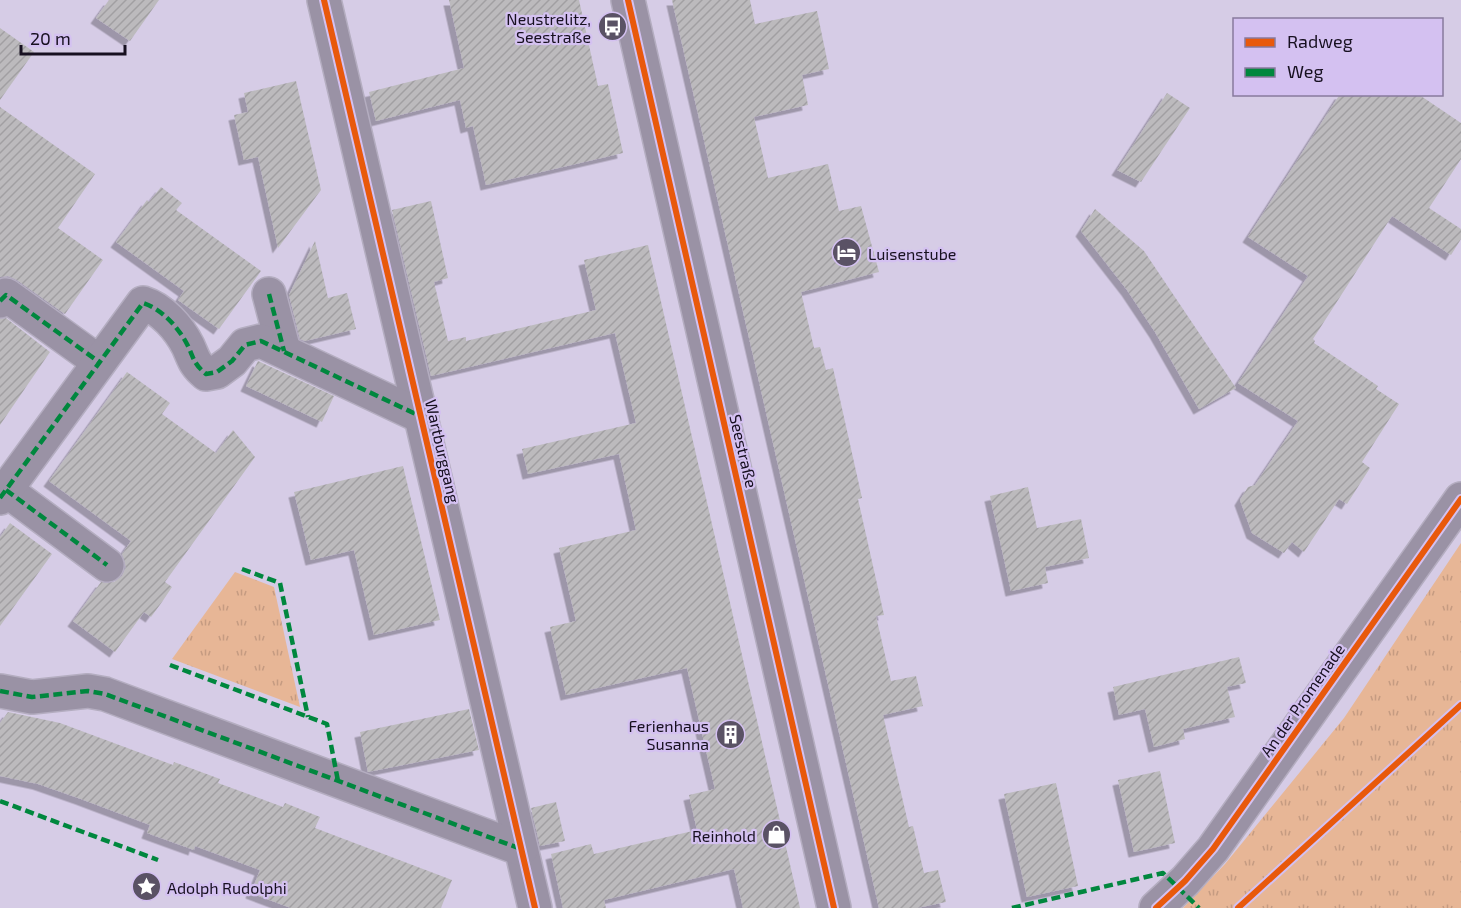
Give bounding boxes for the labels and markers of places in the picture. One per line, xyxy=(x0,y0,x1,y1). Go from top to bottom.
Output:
place label: Neustrelitz, Seestraße xyxy=(506,9,591,46)
bus stop icon: Neustrelitz, Seestraße xyxy=(596,11,628,43)
hotel icon: Luisenstube xyxy=(831,237,863,269)
place label: Luisenstube xyxy=(868,244,956,263)
place label: Ferienhaus Susanna xyxy=(628,716,709,753)
building icon: Ferienhaus Susanna xyxy=(714,718,746,750)
shop icon: Reinhold xyxy=(761,819,793,851)
place label: Reinhold xyxy=(692,826,756,845)
place icon: Adolph Rudolphi xyxy=(130,871,162,903)
place label: Adolph Rudolphi xyxy=(167,878,287,897)

